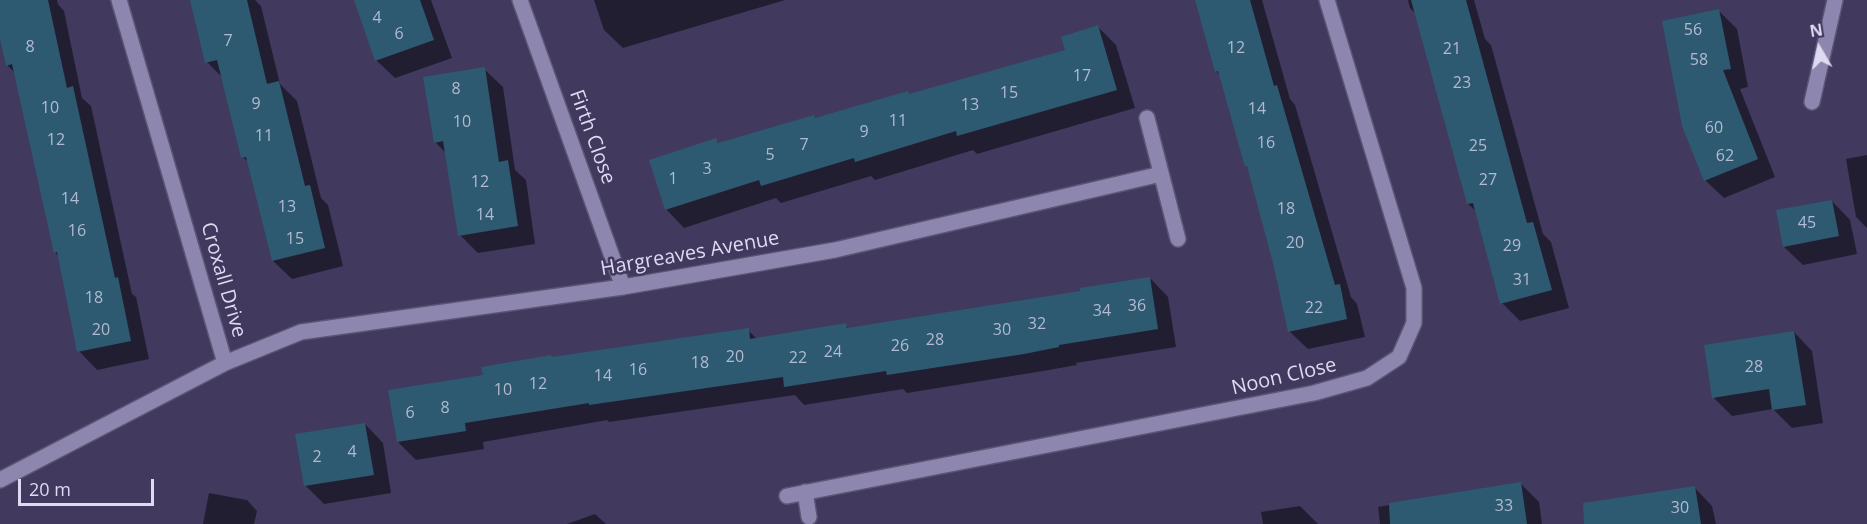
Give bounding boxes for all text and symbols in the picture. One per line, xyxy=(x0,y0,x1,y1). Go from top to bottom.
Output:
house number: 4 xyxy=(372,8,382,28)
north arrow xyxy=(1789,18,1849,78)
text: N xyxy=(1808,18,1824,42)
house number: 56 xyxy=(1684,20,1702,40)
house number: 6 xyxy=(394,24,404,44)
house number: 7 xyxy=(223,31,233,51)
house number: 8 xyxy=(25,37,35,57)
house number: 12 xyxy=(1227,38,1245,58)
house number: 21 xyxy=(1443,39,1461,59)
house number: 58 xyxy=(1690,50,1708,70)
house number: 17 xyxy=(1073,66,1091,86)
house number: 23 xyxy=(1453,73,1471,93)
house number: 8 xyxy=(451,79,461,99)
house number: 15 xyxy=(1000,83,1018,103)
street label: Firth Close xyxy=(564,87,620,187)
house number: 9 xyxy=(251,94,261,114)
house number: 13 xyxy=(961,95,979,115)
house number: 10 xyxy=(41,98,59,118)
house number: 14 xyxy=(1248,99,1266,119)
house number: 11 xyxy=(889,111,907,131)
house number: 10 xyxy=(453,112,471,132)
house number: 60 xyxy=(1705,118,1723,138)
house number: 9 xyxy=(859,122,869,142)
house number: 11 xyxy=(255,126,273,146)
house number: 12 xyxy=(47,130,65,150)
house number: 16 xyxy=(1257,133,1275,153)
house number: 7 xyxy=(799,135,809,155)
house number: 25 xyxy=(1469,136,1487,156)
house number: 5 xyxy=(765,145,775,165)
house number: 62 xyxy=(1716,146,1734,166)
house number: 3 xyxy=(702,159,712,179)
house number: 1 xyxy=(668,169,678,189)
house number: 27 xyxy=(1479,170,1497,190)
house number: 12 xyxy=(471,172,489,192)
house number: 14 xyxy=(61,189,79,209)
house number: 13 xyxy=(278,197,296,217)
house number: 18 xyxy=(1277,199,1295,219)
house number: 14 xyxy=(476,205,494,225)
house number: 45 xyxy=(1798,213,1816,233)
street label: Croxall Drive xyxy=(195,220,251,340)
house number: 16 xyxy=(68,221,86,241)
street label: Hargreaves Avenue xyxy=(599,226,781,282)
house number: 15 xyxy=(286,229,304,249)
house number: 20 xyxy=(1286,233,1304,253)
house number: 29 xyxy=(1503,236,1521,256)
house number: 31 xyxy=(1513,270,1531,290)
house number: 18 xyxy=(85,288,103,308)
house number: 36 xyxy=(1128,296,1146,316)
house number: 22 xyxy=(1305,298,1323,318)
house number: 34 xyxy=(1093,301,1111,321)
house number: 32 xyxy=(1028,314,1046,334)
house number: 20 xyxy=(92,320,110,340)
house number: 30 xyxy=(993,320,1011,340)
house number: 28 xyxy=(926,330,944,350)
house number: 26 xyxy=(891,336,909,356)
house number: 24 xyxy=(824,342,842,362)
house number: 20 xyxy=(726,347,744,367)
house number: 22 xyxy=(789,348,807,368)
house number: 18 xyxy=(691,353,709,373)
street label: Noon Close xyxy=(1229,353,1339,401)
house number: 28 xyxy=(1745,357,1763,377)
house number: 16 xyxy=(629,360,647,380)
house number: 14 xyxy=(594,366,612,386)
house number: 12 xyxy=(529,374,547,394)
house number: 10 xyxy=(494,380,512,400)
house number: 8 xyxy=(440,398,450,418)
house number: 6 xyxy=(405,403,415,423)
house number: 4 xyxy=(347,442,357,462)
house number: 2 xyxy=(312,447,322,467)
scale bar xyxy=(21,467,158,505)
text: 20 m xyxy=(29,477,71,501)
house number: 33 xyxy=(1495,496,1513,516)
house number: 30 xyxy=(1671,498,1689,518)

